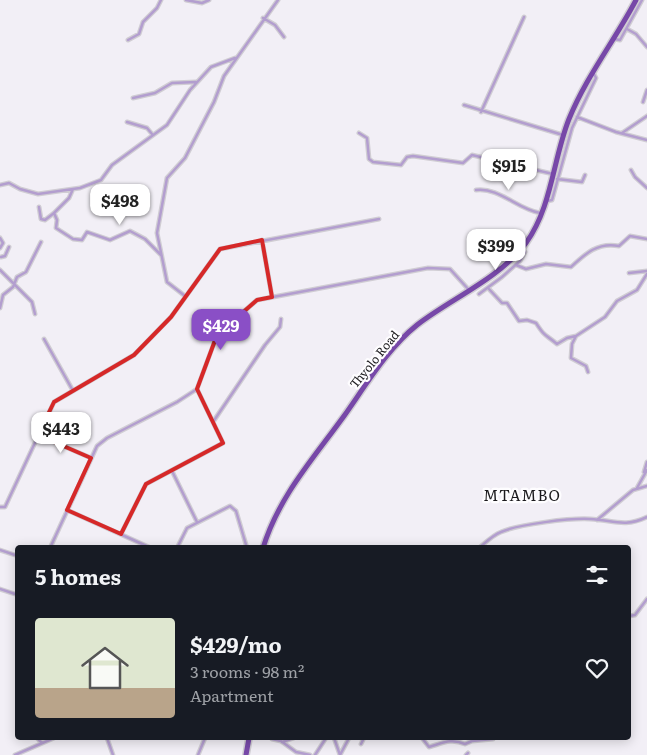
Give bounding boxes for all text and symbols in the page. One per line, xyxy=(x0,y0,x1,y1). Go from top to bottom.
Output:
pin: $915 xyxy=(479,148,539,191)
text: $915 xyxy=(492,153,526,177)
pin: $498 xyxy=(90,184,150,226)
text: $498 xyxy=(101,188,139,212)
pin: $399 xyxy=(466,228,526,271)
text: $399 xyxy=(478,233,514,257)
pin: $429 xyxy=(191,308,251,351)
text: $429 xyxy=(203,313,239,337)
street label: Thyolo Road xyxy=(345,326,403,392)
pin: $443 xyxy=(31,412,91,454)
text: $443 xyxy=(42,416,80,440)
district label: MTAMBO xyxy=(483,483,561,506)
text: 5 homes xyxy=(35,560,121,591)
icon: filters xyxy=(583,561,611,589)
text: $429/mo xyxy=(190,628,282,659)
icon: home xyxy=(75,638,135,698)
icon: heart xyxy=(583,654,611,682)
text: 3 rooms · 98 m² xyxy=(190,659,304,683)
text: Apartment xyxy=(190,683,274,707)

